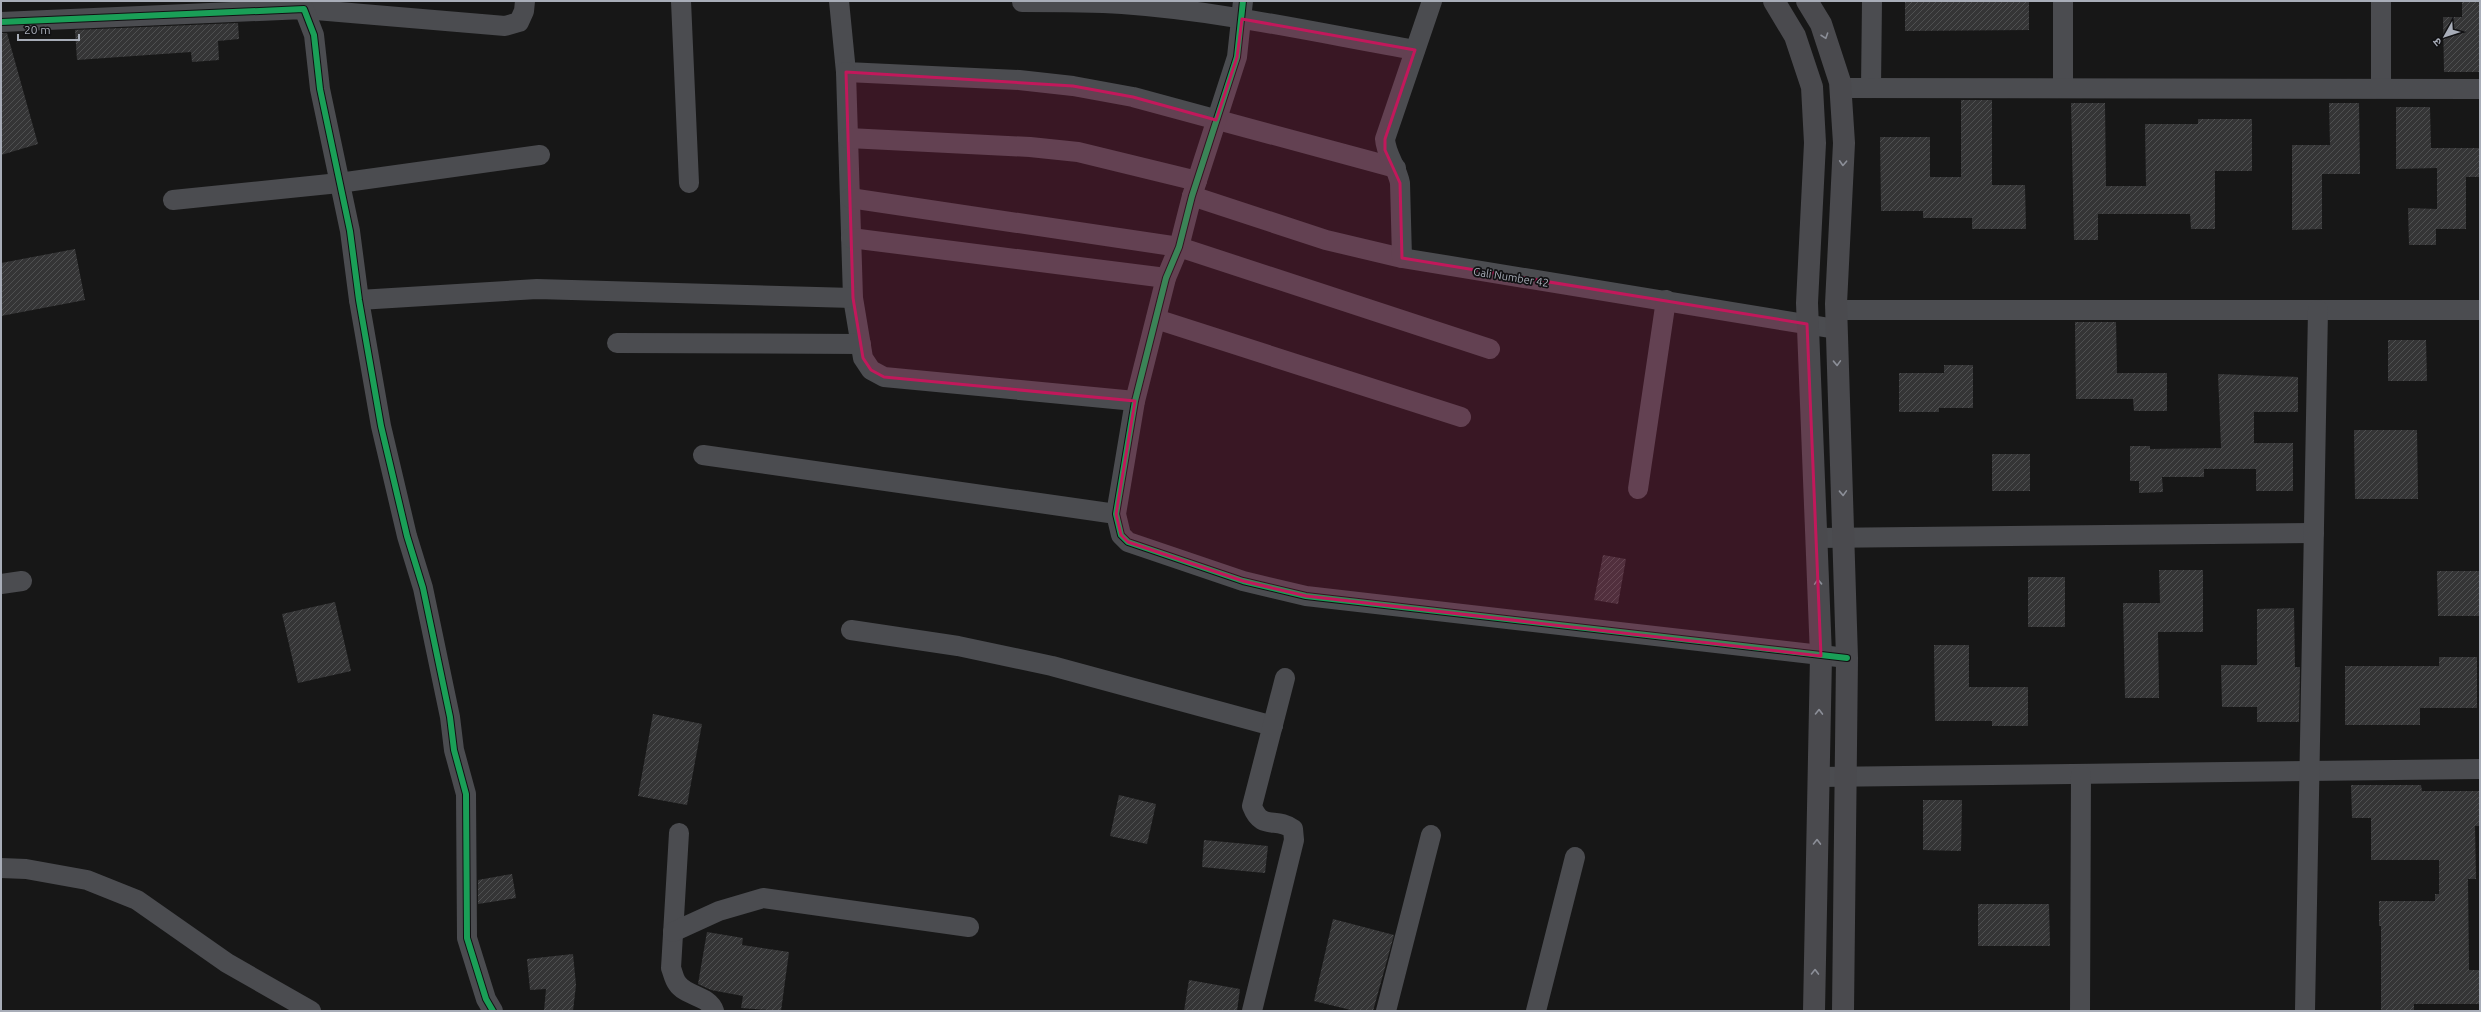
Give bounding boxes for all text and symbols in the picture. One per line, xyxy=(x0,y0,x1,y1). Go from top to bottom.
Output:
scale bar xyxy=(18,16,79,42)
north arrow xyxy=(2425,16,2465,56)
text: 20 m xyxy=(24,23,51,36)
one-way arrow xyxy=(1820,32,1828,39)
text: उ xyxy=(2430,36,2444,49)
one-way arrow xyxy=(1839,160,1847,166)
street label: Gali Number 42 xyxy=(1472,265,1550,289)
one-way arrow xyxy=(1833,360,1842,366)
one-way arrow xyxy=(1838,490,1847,496)
one-way arrow xyxy=(1813,579,1822,585)
one-way arrow xyxy=(1815,709,1823,715)
one-way arrow xyxy=(1812,839,1821,845)
one-way arrow xyxy=(1810,969,1819,975)

